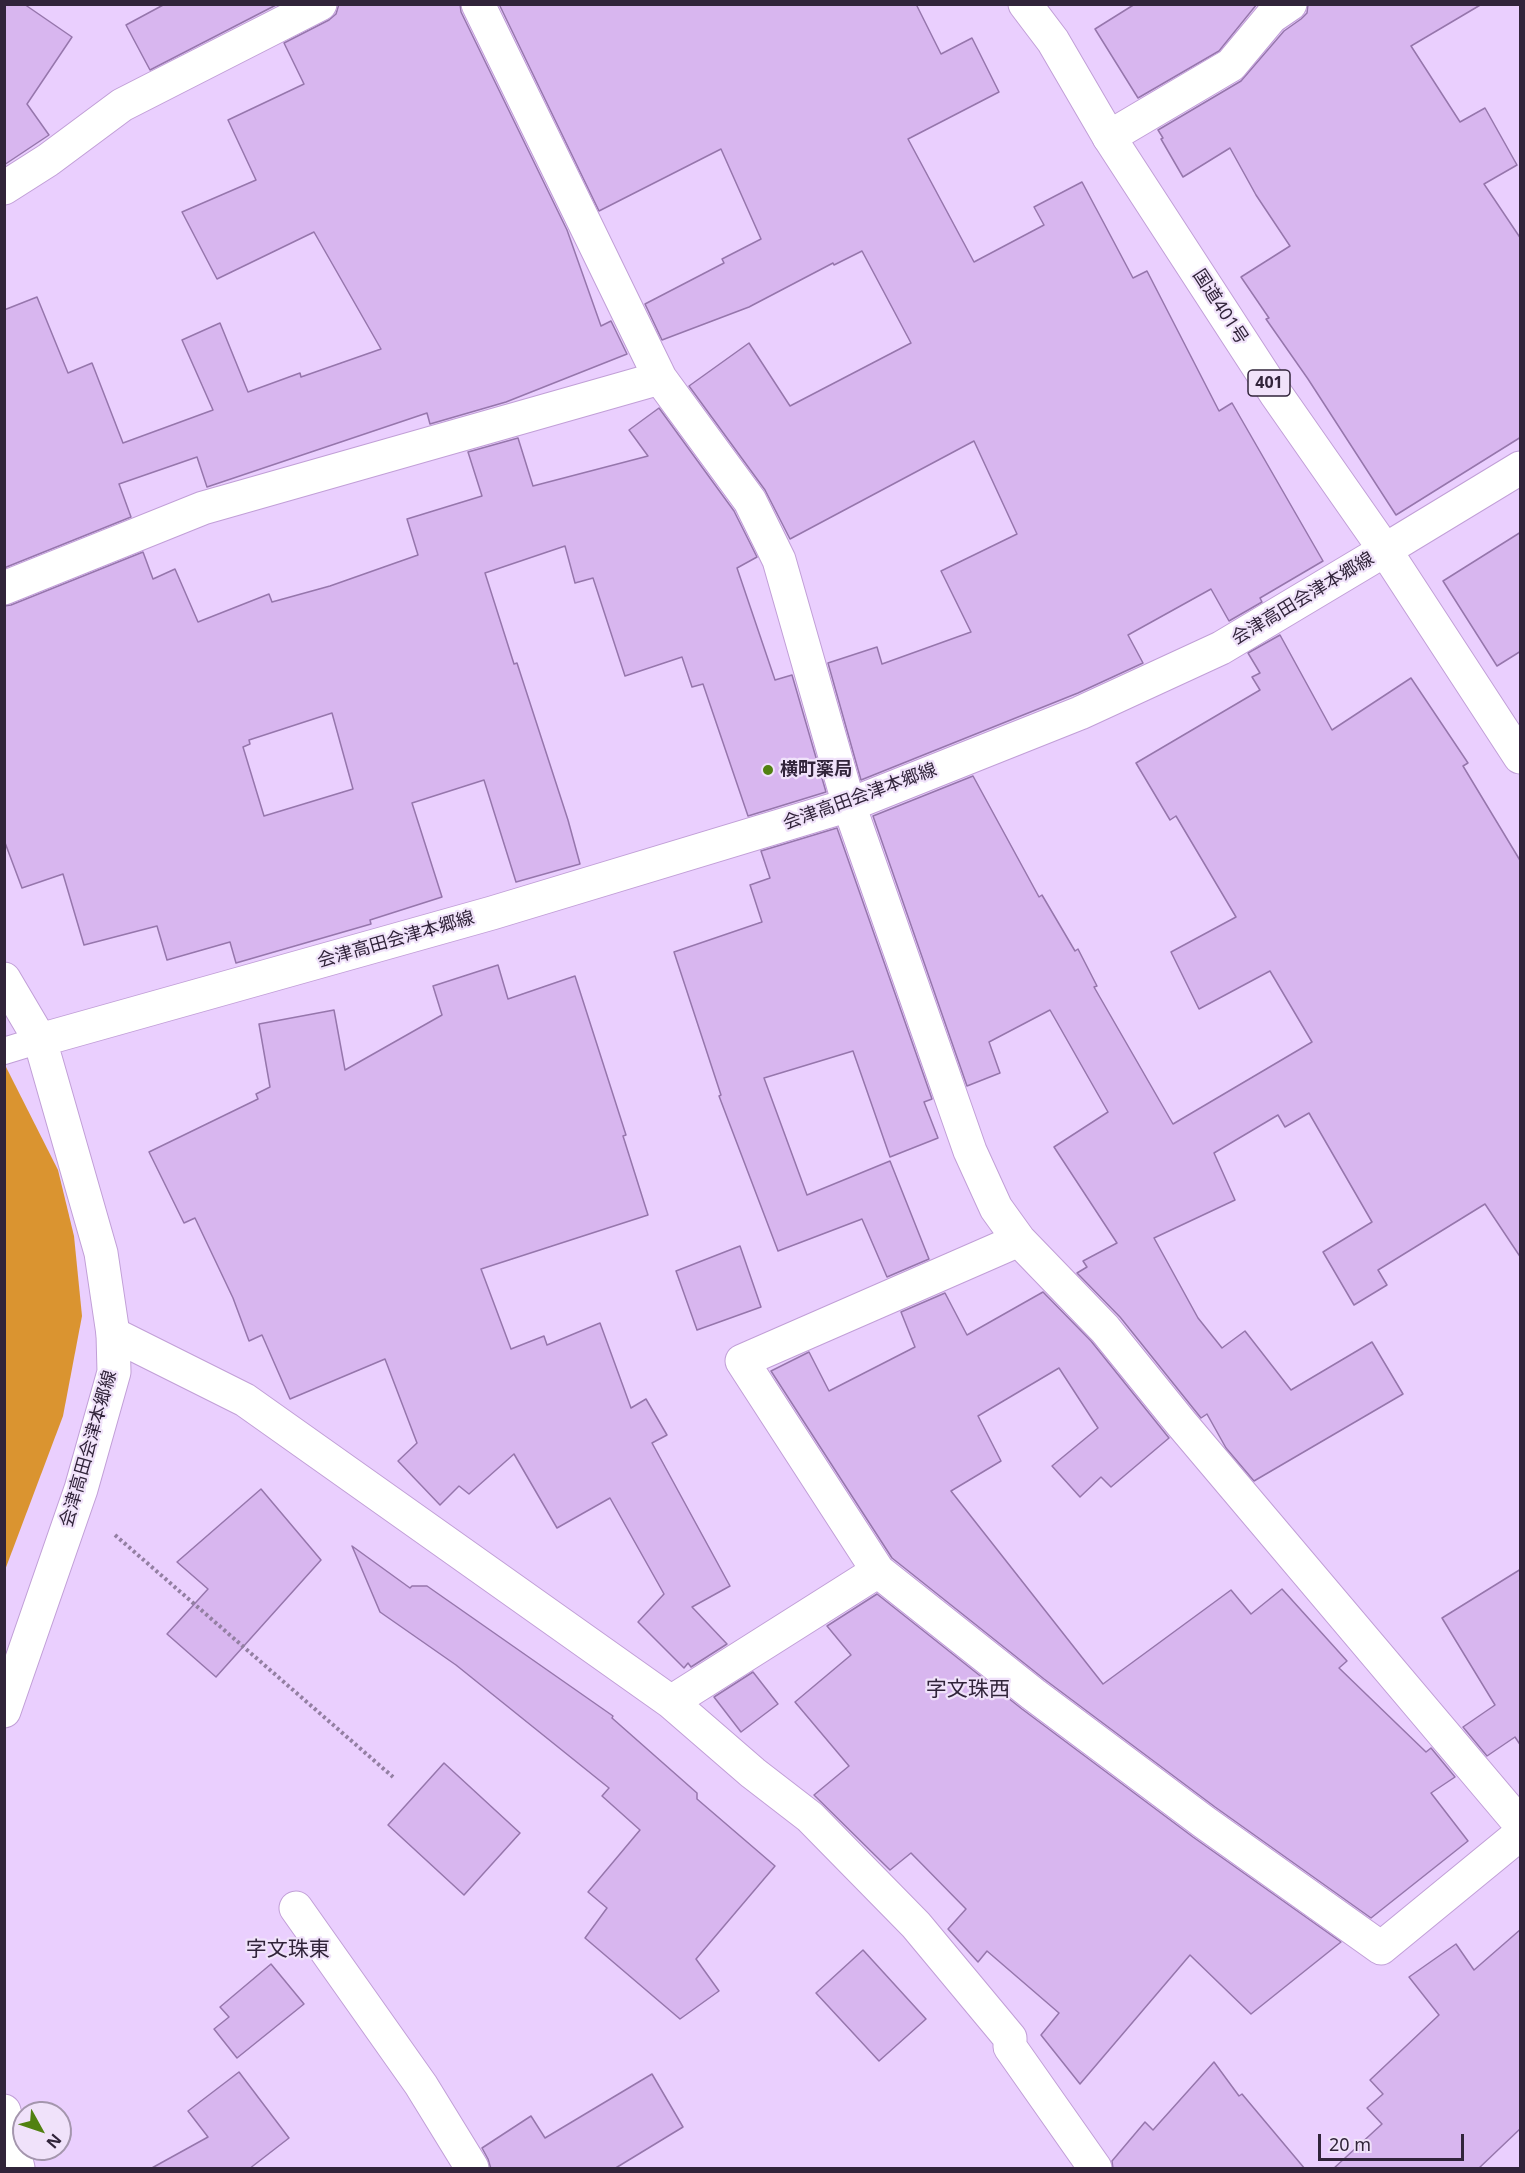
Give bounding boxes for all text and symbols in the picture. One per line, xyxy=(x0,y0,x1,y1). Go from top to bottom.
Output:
street label: 国道401号 xyxy=(1188,266,1252,348)
road number: 401 xyxy=(1248,370,1290,396)
street label: 会津高田会津本郷線 xyxy=(1228,548,1378,650)
place label: 横町薬局 xyxy=(780,759,852,781)
street label: 会津高田会津本郷線 xyxy=(780,759,940,835)
marker: 横町薬局 xyxy=(761,763,775,777)
street label: 会津高田会津本郷線 xyxy=(315,907,477,973)
street label: 会津高田会津本郷線 xyxy=(56,1368,122,1530)
district label: 字文珠西 xyxy=(926,1677,1010,1703)
district label: 字文珠東 xyxy=(246,1937,330,1963)
north arrow xyxy=(12,2101,72,2161)
scale bar xyxy=(1321,2122,1466,2160)
text: N xyxy=(42,2129,67,2153)
text: 20 m xyxy=(1329,2132,1371,2156)

